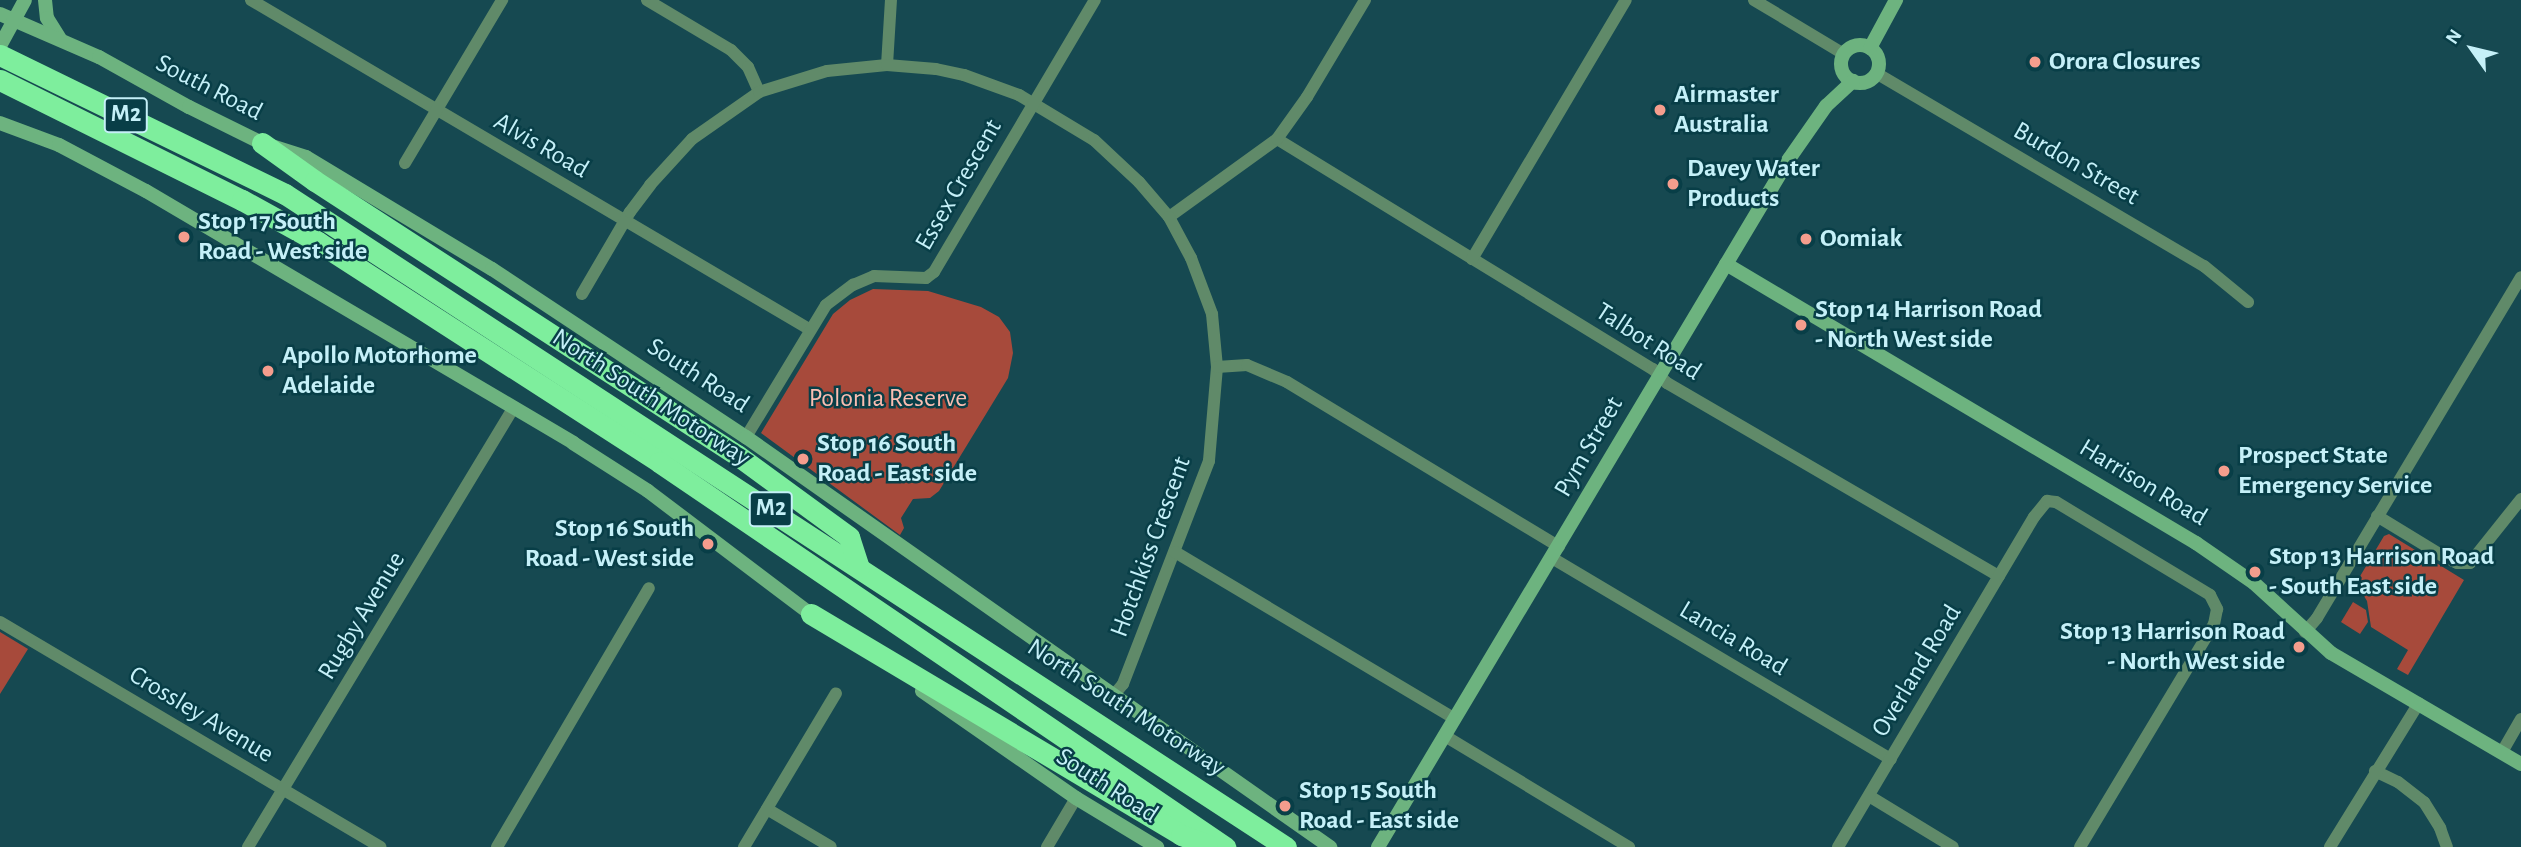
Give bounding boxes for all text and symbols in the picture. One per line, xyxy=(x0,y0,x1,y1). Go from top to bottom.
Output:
north arrow xyxy=(2437,14,2507,84)
text: N xyxy=(2443,26,2466,48)
place label: Orora Closures xyxy=(2049,46,2201,78)
street label: South Road xyxy=(150,48,268,128)
marker: Orora Closures xyxy=(2027,54,2043,70)
place label: Airmaster Australia xyxy=(1674,79,1779,140)
road number: M2 xyxy=(103,94,149,135)
marker: Airmaster Australia xyxy=(1652,102,1668,118)
street label: Alvis Road xyxy=(488,106,594,186)
street label: Essex Crescent xyxy=(909,114,1009,256)
street label: Burdon Street xyxy=(2007,115,2145,213)
place label: Davey Water Products xyxy=(1687,153,1820,214)
marker: Davey Water Products xyxy=(1665,176,1681,192)
place label: Stop 17 South Road - West side xyxy=(198,206,367,268)
place label: Oomiak xyxy=(1820,223,1902,255)
marker: Stop 17 South Road - West side xyxy=(176,229,192,245)
marker: Oomiak xyxy=(1798,231,1814,247)
place label: Stop 14 Harrison Road - North West side xyxy=(1815,294,2042,356)
street label: Talbot Road xyxy=(1589,296,1707,388)
marker: Stop 14 Harrison Road - North West side xyxy=(1793,317,1809,333)
street label: North South Motorway xyxy=(546,322,756,474)
street label: South Road xyxy=(641,331,755,421)
place label: Apollo Motorhome Adelaide xyxy=(282,340,477,402)
marker: Apollo Motorhome Adelaide xyxy=(260,363,276,379)
park label: Polonia Reserve xyxy=(809,383,967,415)
street label: Pym Street xyxy=(1548,391,1630,503)
place label: Stop 16 South Road - East side xyxy=(817,428,977,490)
street label: Harrison Road xyxy=(2073,433,2213,533)
place label: Prospect State Emergency Service xyxy=(2238,440,2432,502)
marker: Stop 16 South Road - East side xyxy=(795,451,811,467)
street label: Hotchkiss Crescent xyxy=(1104,452,1198,642)
marker: Prospect State Emergency Service xyxy=(2216,463,2232,479)
road number: M2 xyxy=(748,488,794,530)
place label: Stop 16 South Road - West side xyxy=(525,513,694,574)
marker: Stop 16 South Road - West side xyxy=(700,536,716,552)
place label: Stop 13 Harrison Road - South East side xyxy=(2269,541,2494,602)
street label: Rugby Avenue xyxy=(312,546,412,686)
marker: Stop 13 Harrison Road - South East side xyxy=(2247,564,2263,580)
street label: Lancia Road xyxy=(1673,595,1793,683)
street label: Overland Road xyxy=(1865,599,1969,743)
place label: Stop 13 Harrison Road - North West side xyxy=(2060,616,2285,678)
street label: North South Motorway xyxy=(1021,632,1231,784)
marker: Stop 13 Harrison Road - North West side xyxy=(2291,639,2307,655)
street label: Crossley Avenue xyxy=(123,660,279,770)
street label: South Road xyxy=(1050,741,1164,831)
place label: Stop 15 South Road - East side xyxy=(1299,775,1459,836)
marker: Stop 15 South Road - East side xyxy=(1277,798,1293,814)

